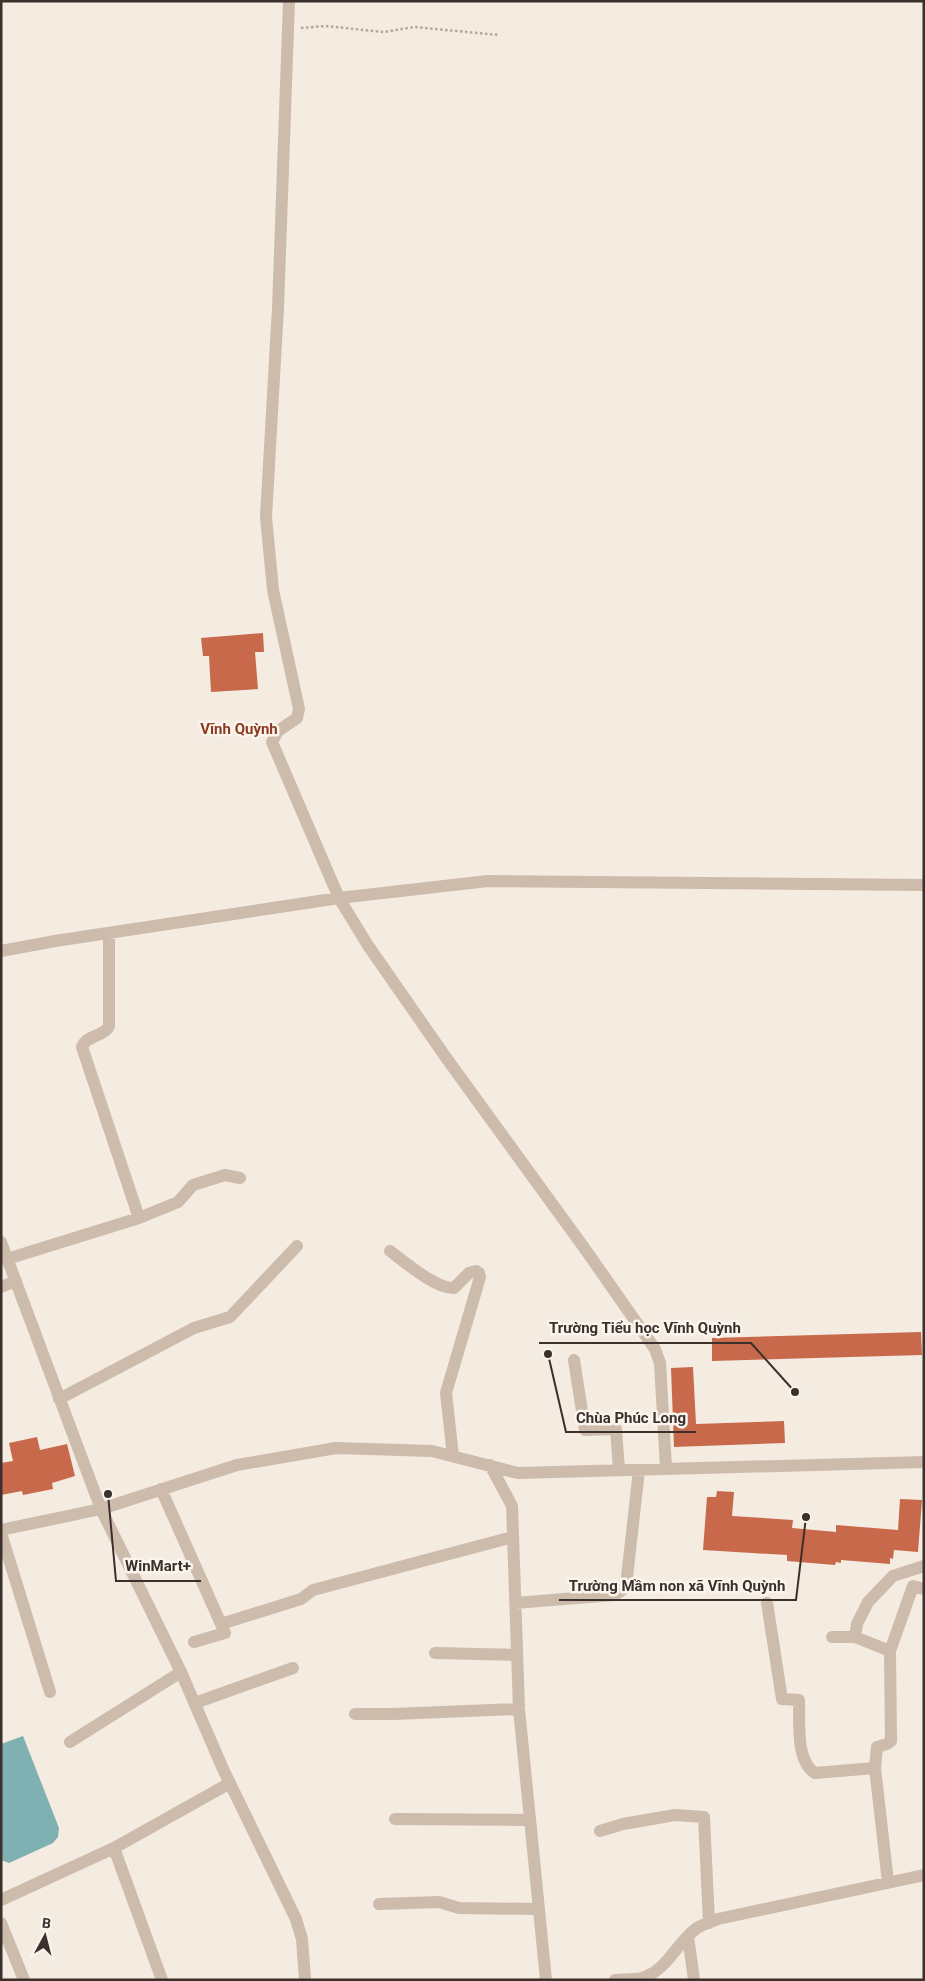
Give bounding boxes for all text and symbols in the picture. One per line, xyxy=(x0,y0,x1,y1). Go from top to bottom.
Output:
district label: Vĩnh Quỳnh xyxy=(200,720,278,738)
callout: Trường Tiểu học Vĩnh Quỳnh xyxy=(539,1313,751,1343)
text: Trường Tiểu học Vĩnh Quỳnh xyxy=(549,1319,741,1337)
callout: Chùa Phúc Long xyxy=(566,1402,696,1432)
text: Chùa Phúc Long xyxy=(576,1409,686,1427)
callout: WinMart+ xyxy=(116,1551,201,1581)
text: WinMart+ xyxy=(125,1557,191,1575)
callout: Trường Mầm non xã Vĩnh Quỳnh xyxy=(559,1570,796,1600)
text: Trường Mầm non xã Vĩnh Quỳnh xyxy=(569,1577,785,1595)
north arrow xyxy=(20,1911,70,1961)
text: B xyxy=(41,1915,52,1932)

